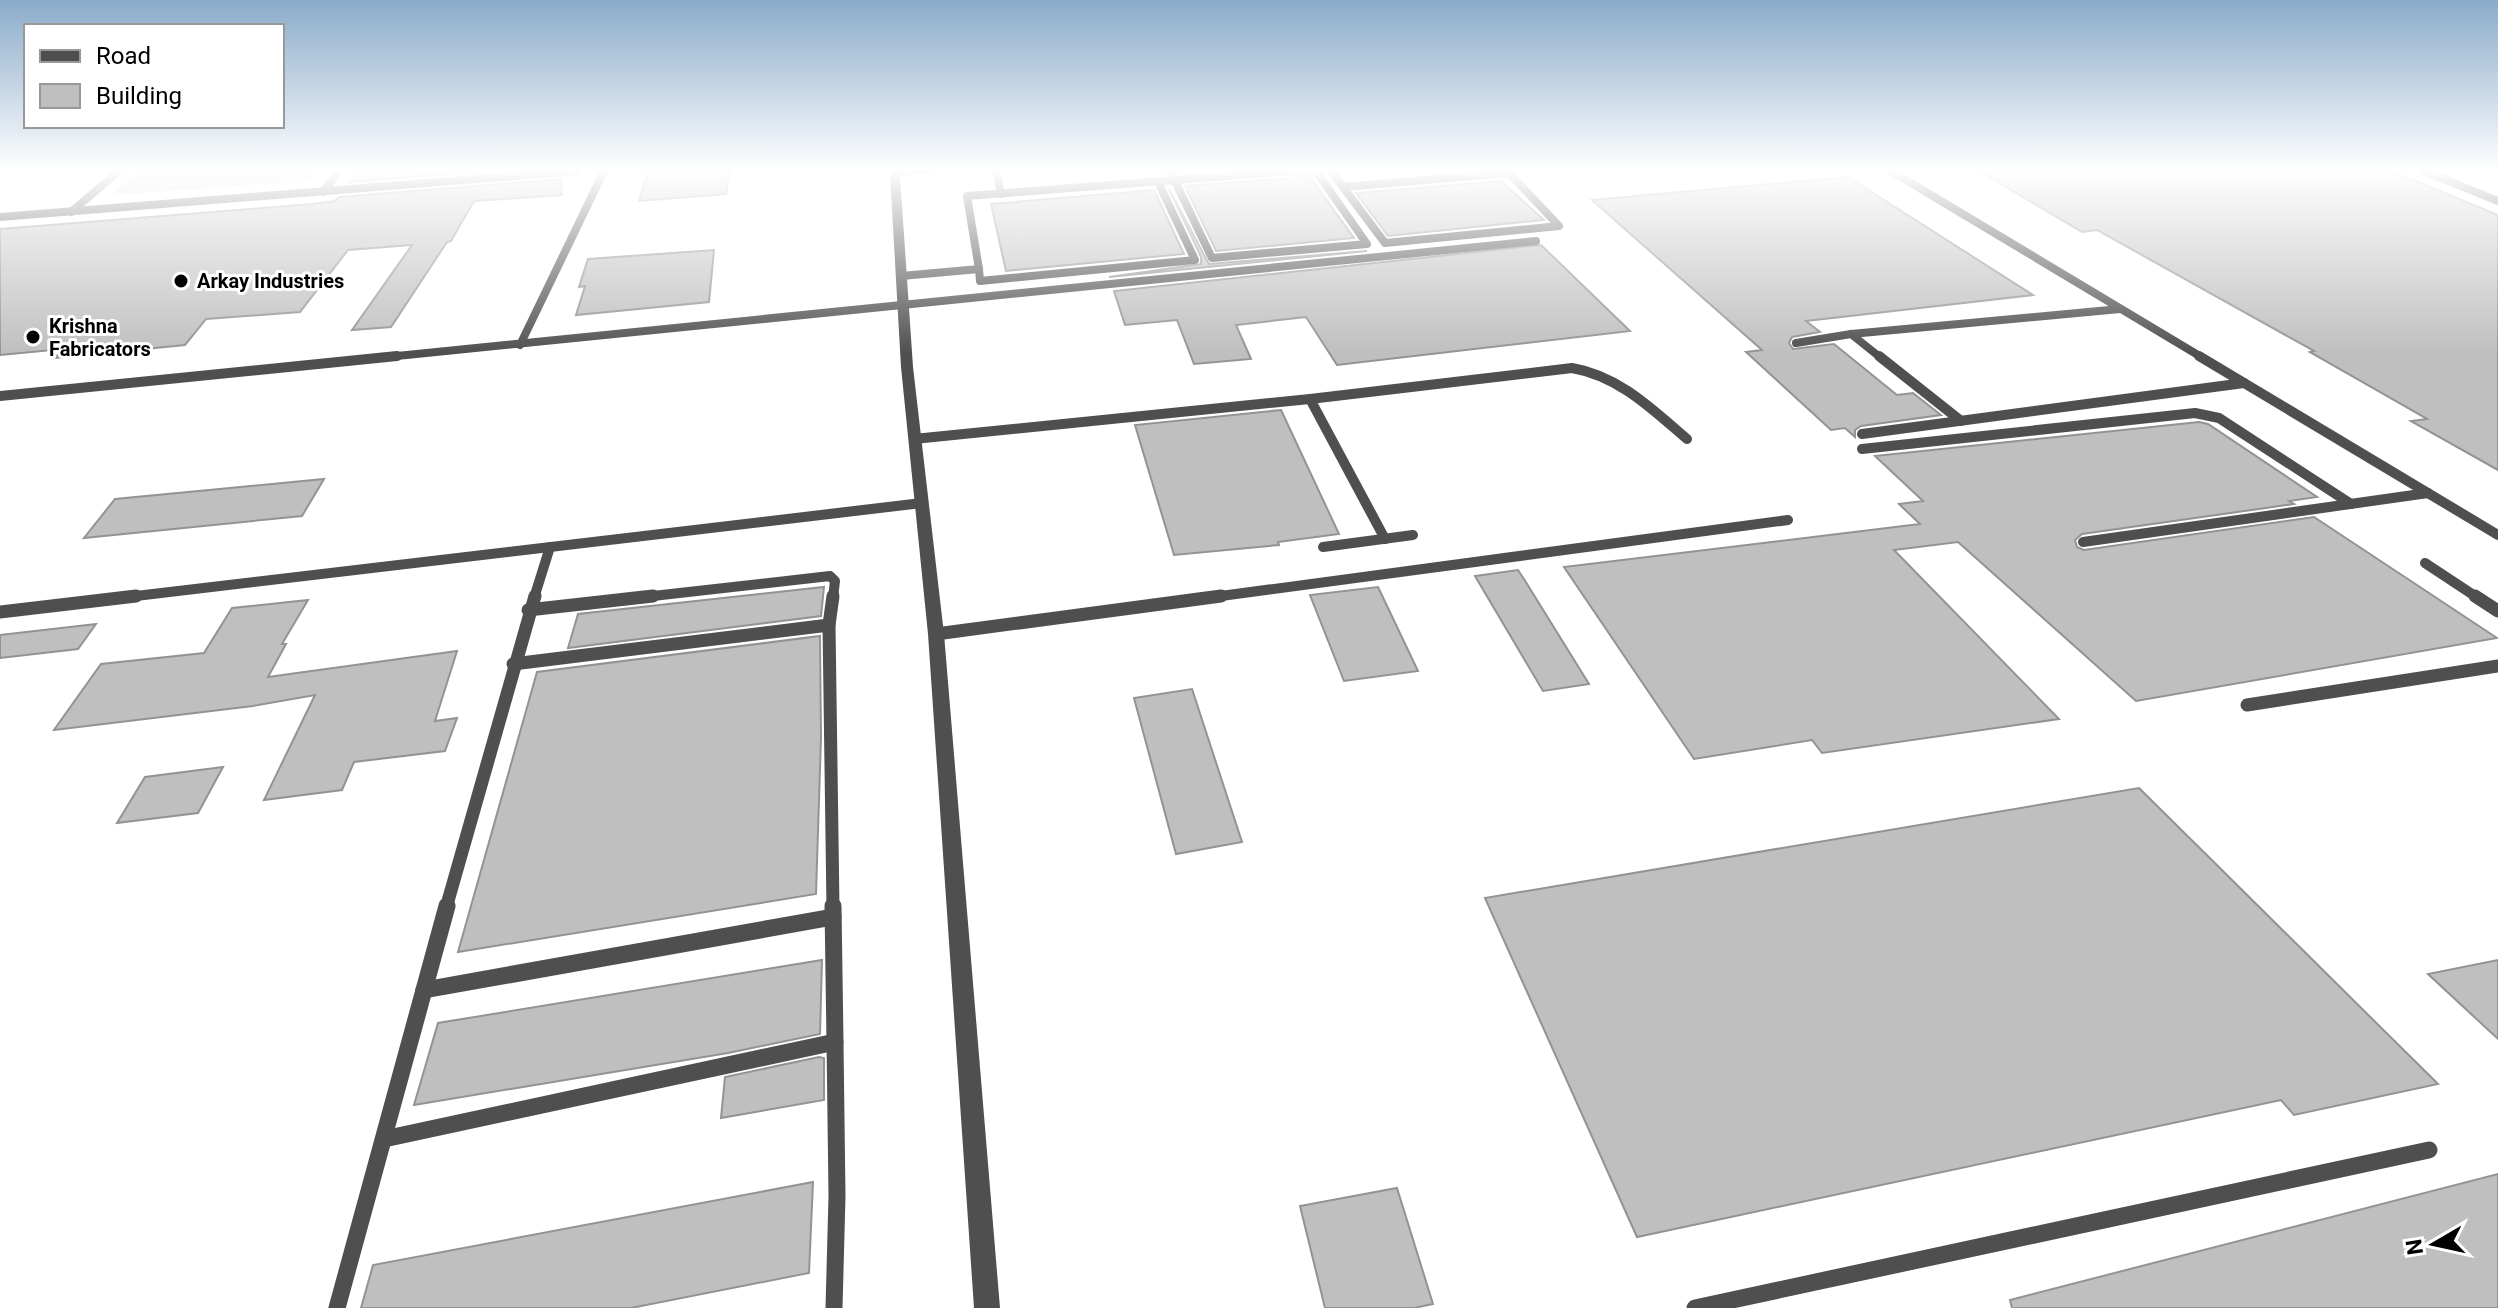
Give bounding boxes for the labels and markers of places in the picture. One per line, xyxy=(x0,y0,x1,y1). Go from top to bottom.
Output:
place label: Arkay Industries xyxy=(197,269,344,293)
marker: Arkay Industries xyxy=(172,272,190,290)
place label: Krishna Fabricators xyxy=(49,314,151,361)
marker: Krishna Fabricators xyxy=(24,328,42,346)

